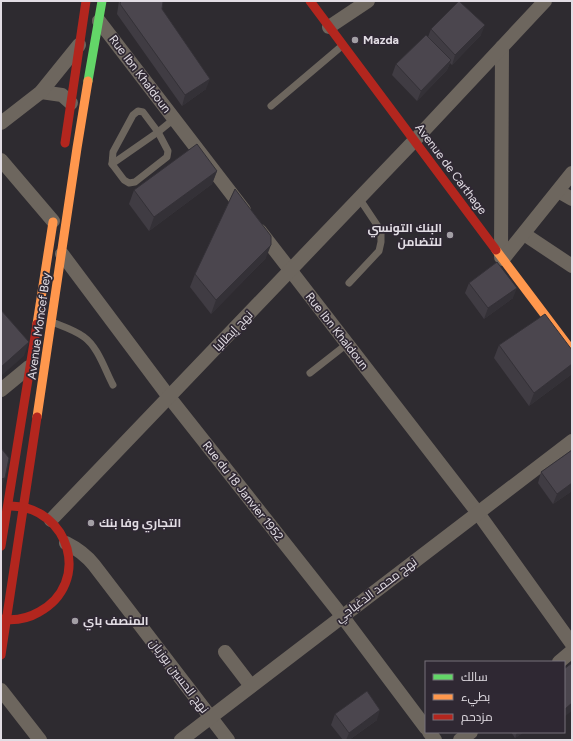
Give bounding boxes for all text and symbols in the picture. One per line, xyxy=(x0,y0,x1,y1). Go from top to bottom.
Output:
street label: Rue Ibn Khaldoun xyxy=(106,32,174,116)
place label: Mazda xyxy=(363,33,399,47)
marker: Mazda xyxy=(350,35,360,45)
street label: Avenue de Carthage xyxy=(412,121,490,217)
place label: البنك التونسي للتضامن xyxy=(368,221,442,250)
marker: البنك التونسي للتضامن xyxy=(445,230,455,240)
street label: Avenue Moncef Bey xyxy=(25,271,54,380)
street label: Rue Ibn Khaldoun xyxy=(303,290,372,373)
street label: نهج إيطاليا xyxy=(210,308,256,355)
street label: Rue du 18 Janvier 1952 xyxy=(200,438,286,544)
place label: التجاري وفا بنك xyxy=(99,516,181,533)
marker: التجاري وفا بنك xyxy=(86,518,96,528)
street label: نهج محمد الدغباجي xyxy=(332,555,421,628)
place label: المنصف باي xyxy=(83,614,149,631)
marker: المنصف باي xyxy=(70,616,80,626)
street label: نهج الحسين بوزيان xyxy=(146,636,212,717)
legend xyxy=(425,661,565,733)
text: سالك xyxy=(461,670,488,684)
text: بطيء xyxy=(461,690,490,707)
text: مزدحم xyxy=(461,710,493,725)

